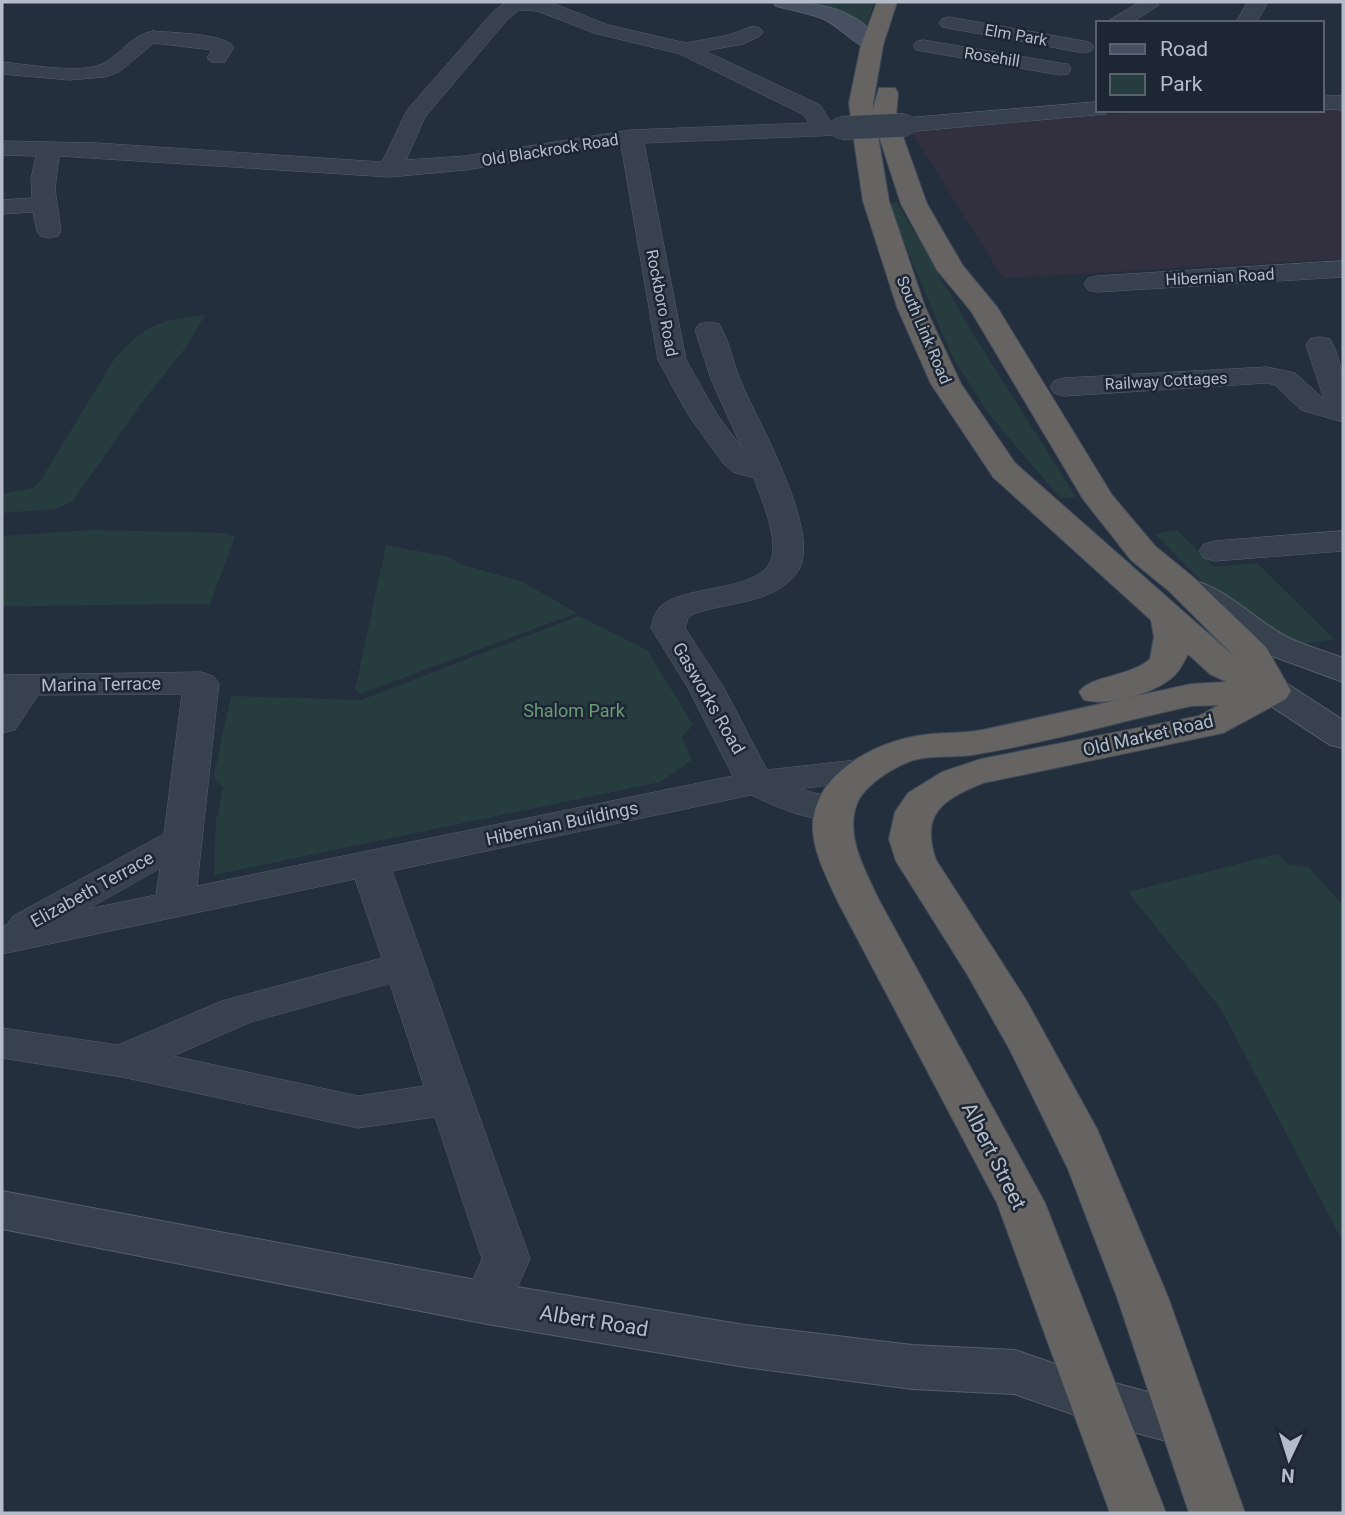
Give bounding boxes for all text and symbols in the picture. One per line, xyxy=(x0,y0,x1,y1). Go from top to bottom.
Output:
street label: Elm Park xyxy=(983,20,1050,50)
legend xyxy=(1096,21,1324,112)
text: Road xyxy=(1160,37,1208,61)
street label: Rosehill xyxy=(963,43,1021,71)
text: Park xyxy=(1160,72,1203,96)
street label: Old Blackrock Road xyxy=(480,130,620,170)
street label: Rockboro Road xyxy=(642,248,682,358)
street label: Hibernian Road xyxy=(1165,265,1275,289)
street label: South Link Road xyxy=(893,273,955,387)
street label: Railway Cottages xyxy=(1104,368,1228,394)
street label: Gasworks Road xyxy=(669,638,749,758)
street label: Marina Terrace xyxy=(41,672,161,696)
park label: Shalom Park xyxy=(523,700,626,721)
street label: Old Market Road xyxy=(1081,710,1215,760)
street label: Hibernian Buildings xyxy=(484,797,640,849)
street label: Elizabeth Terrace xyxy=(27,847,157,931)
street label: Albert Street xyxy=(957,1098,1031,1214)
street label: Albert Road xyxy=(538,1301,650,1341)
north arrow xyxy=(1254,1424,1324,1494)
text: N xyxy=(1280,1464,1295,1487)

